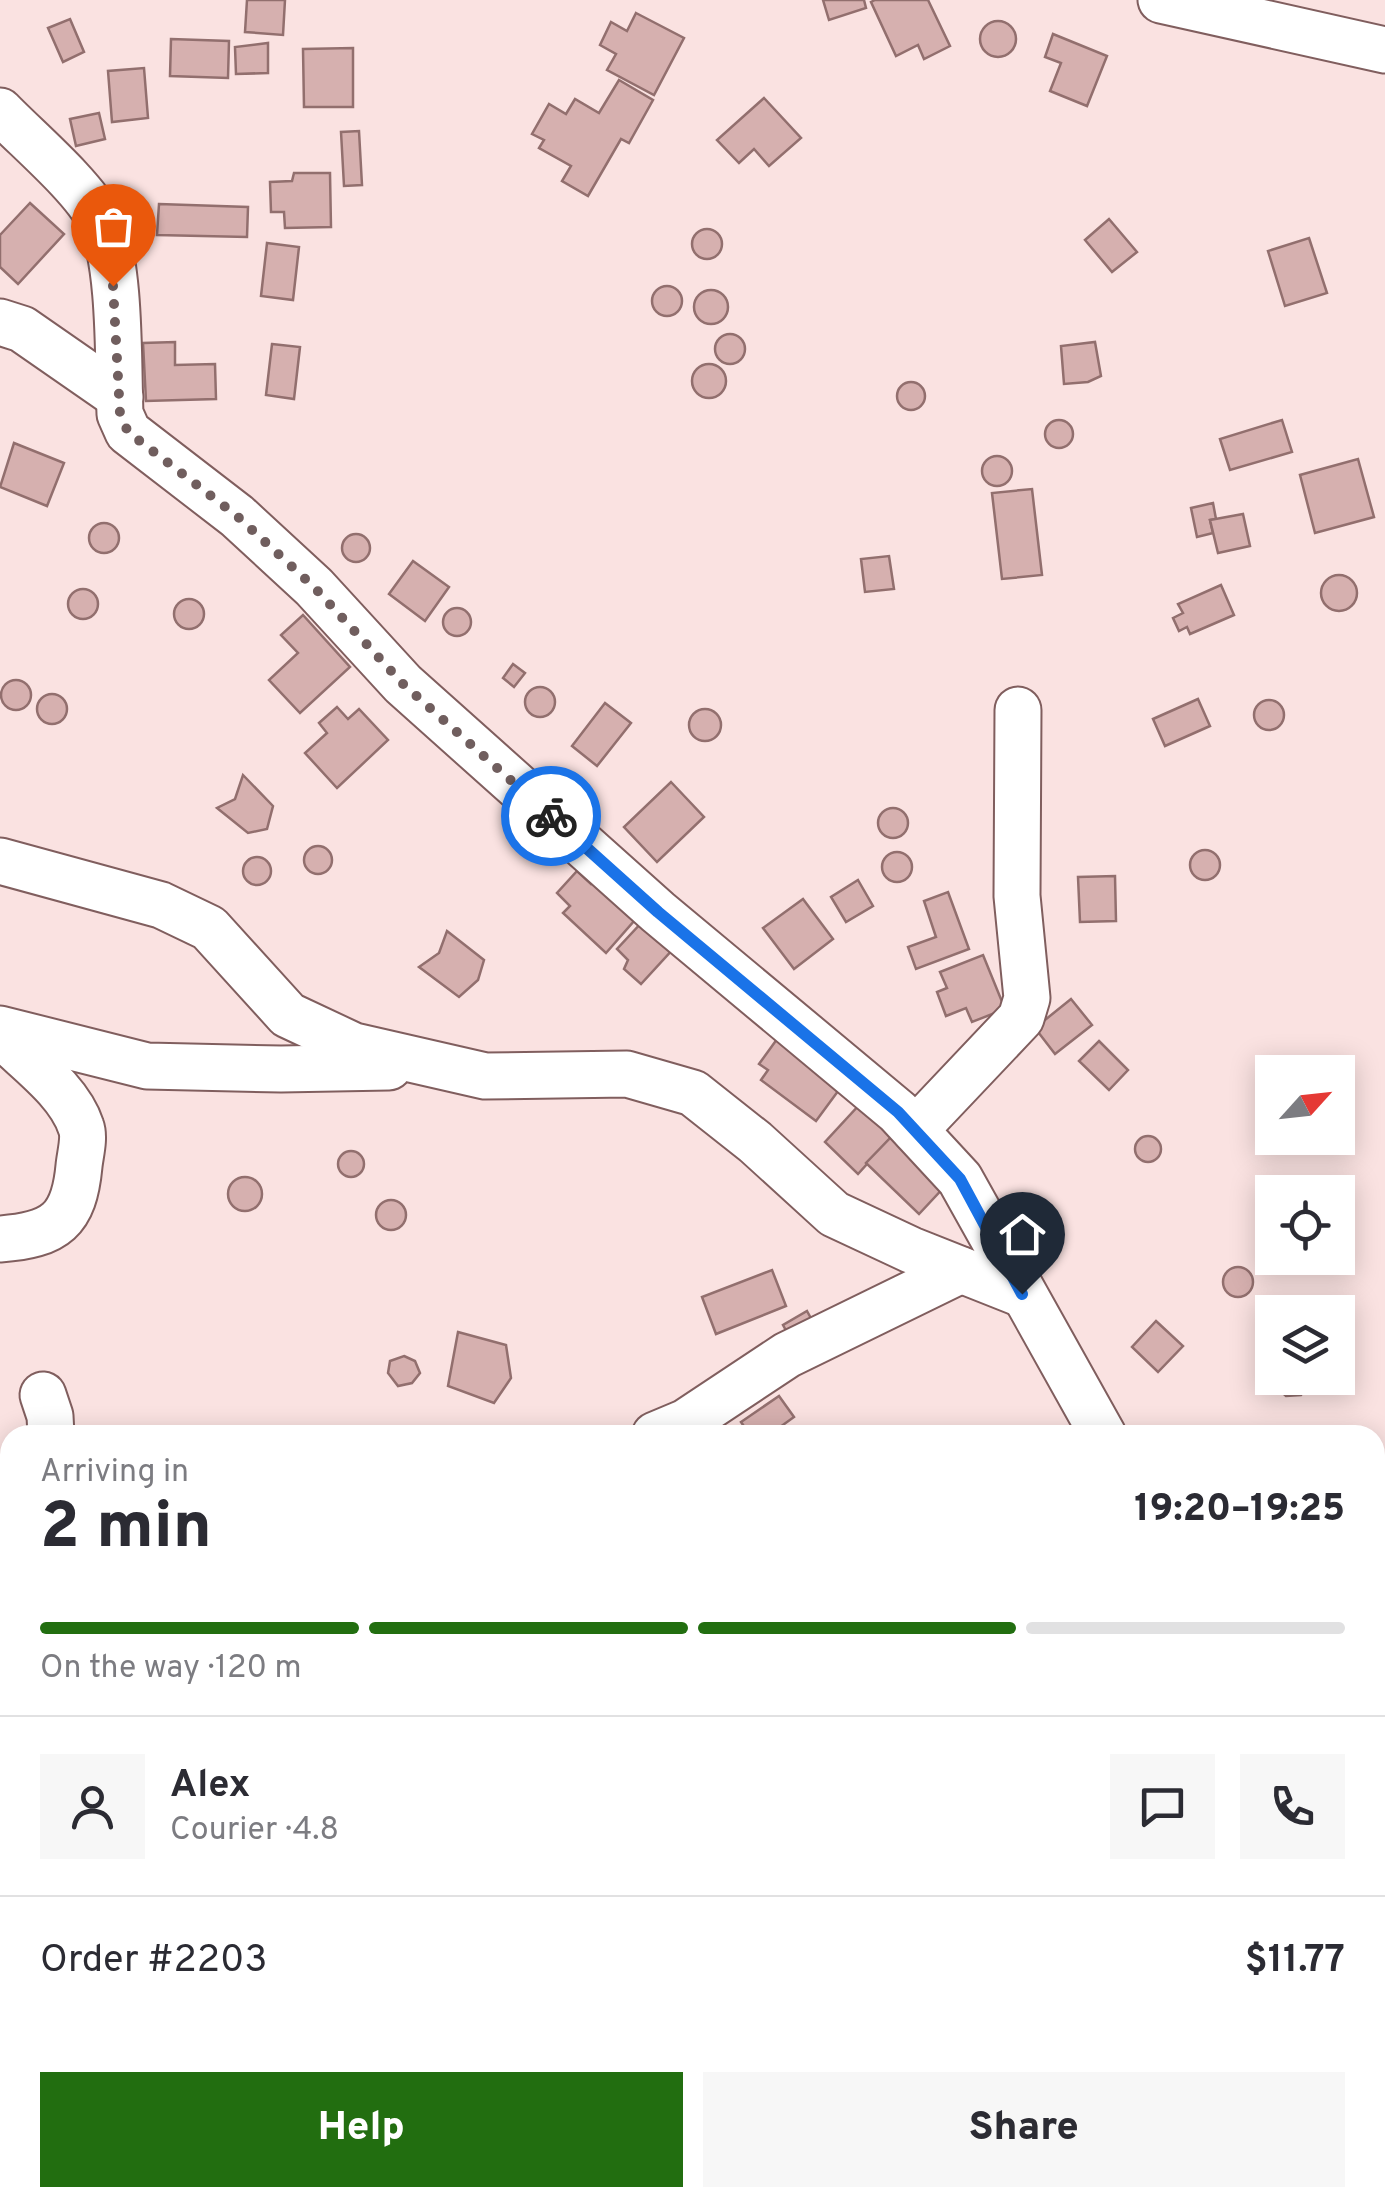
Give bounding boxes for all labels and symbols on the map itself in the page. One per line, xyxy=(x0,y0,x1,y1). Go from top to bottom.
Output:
pin xyxy=(71,184,156,287)
courier xyxy=(501,766,601,866)
north arrow xyxy=(1255,1055,1355,1155)
pin xyxy=(980,1192,1065,1295)

